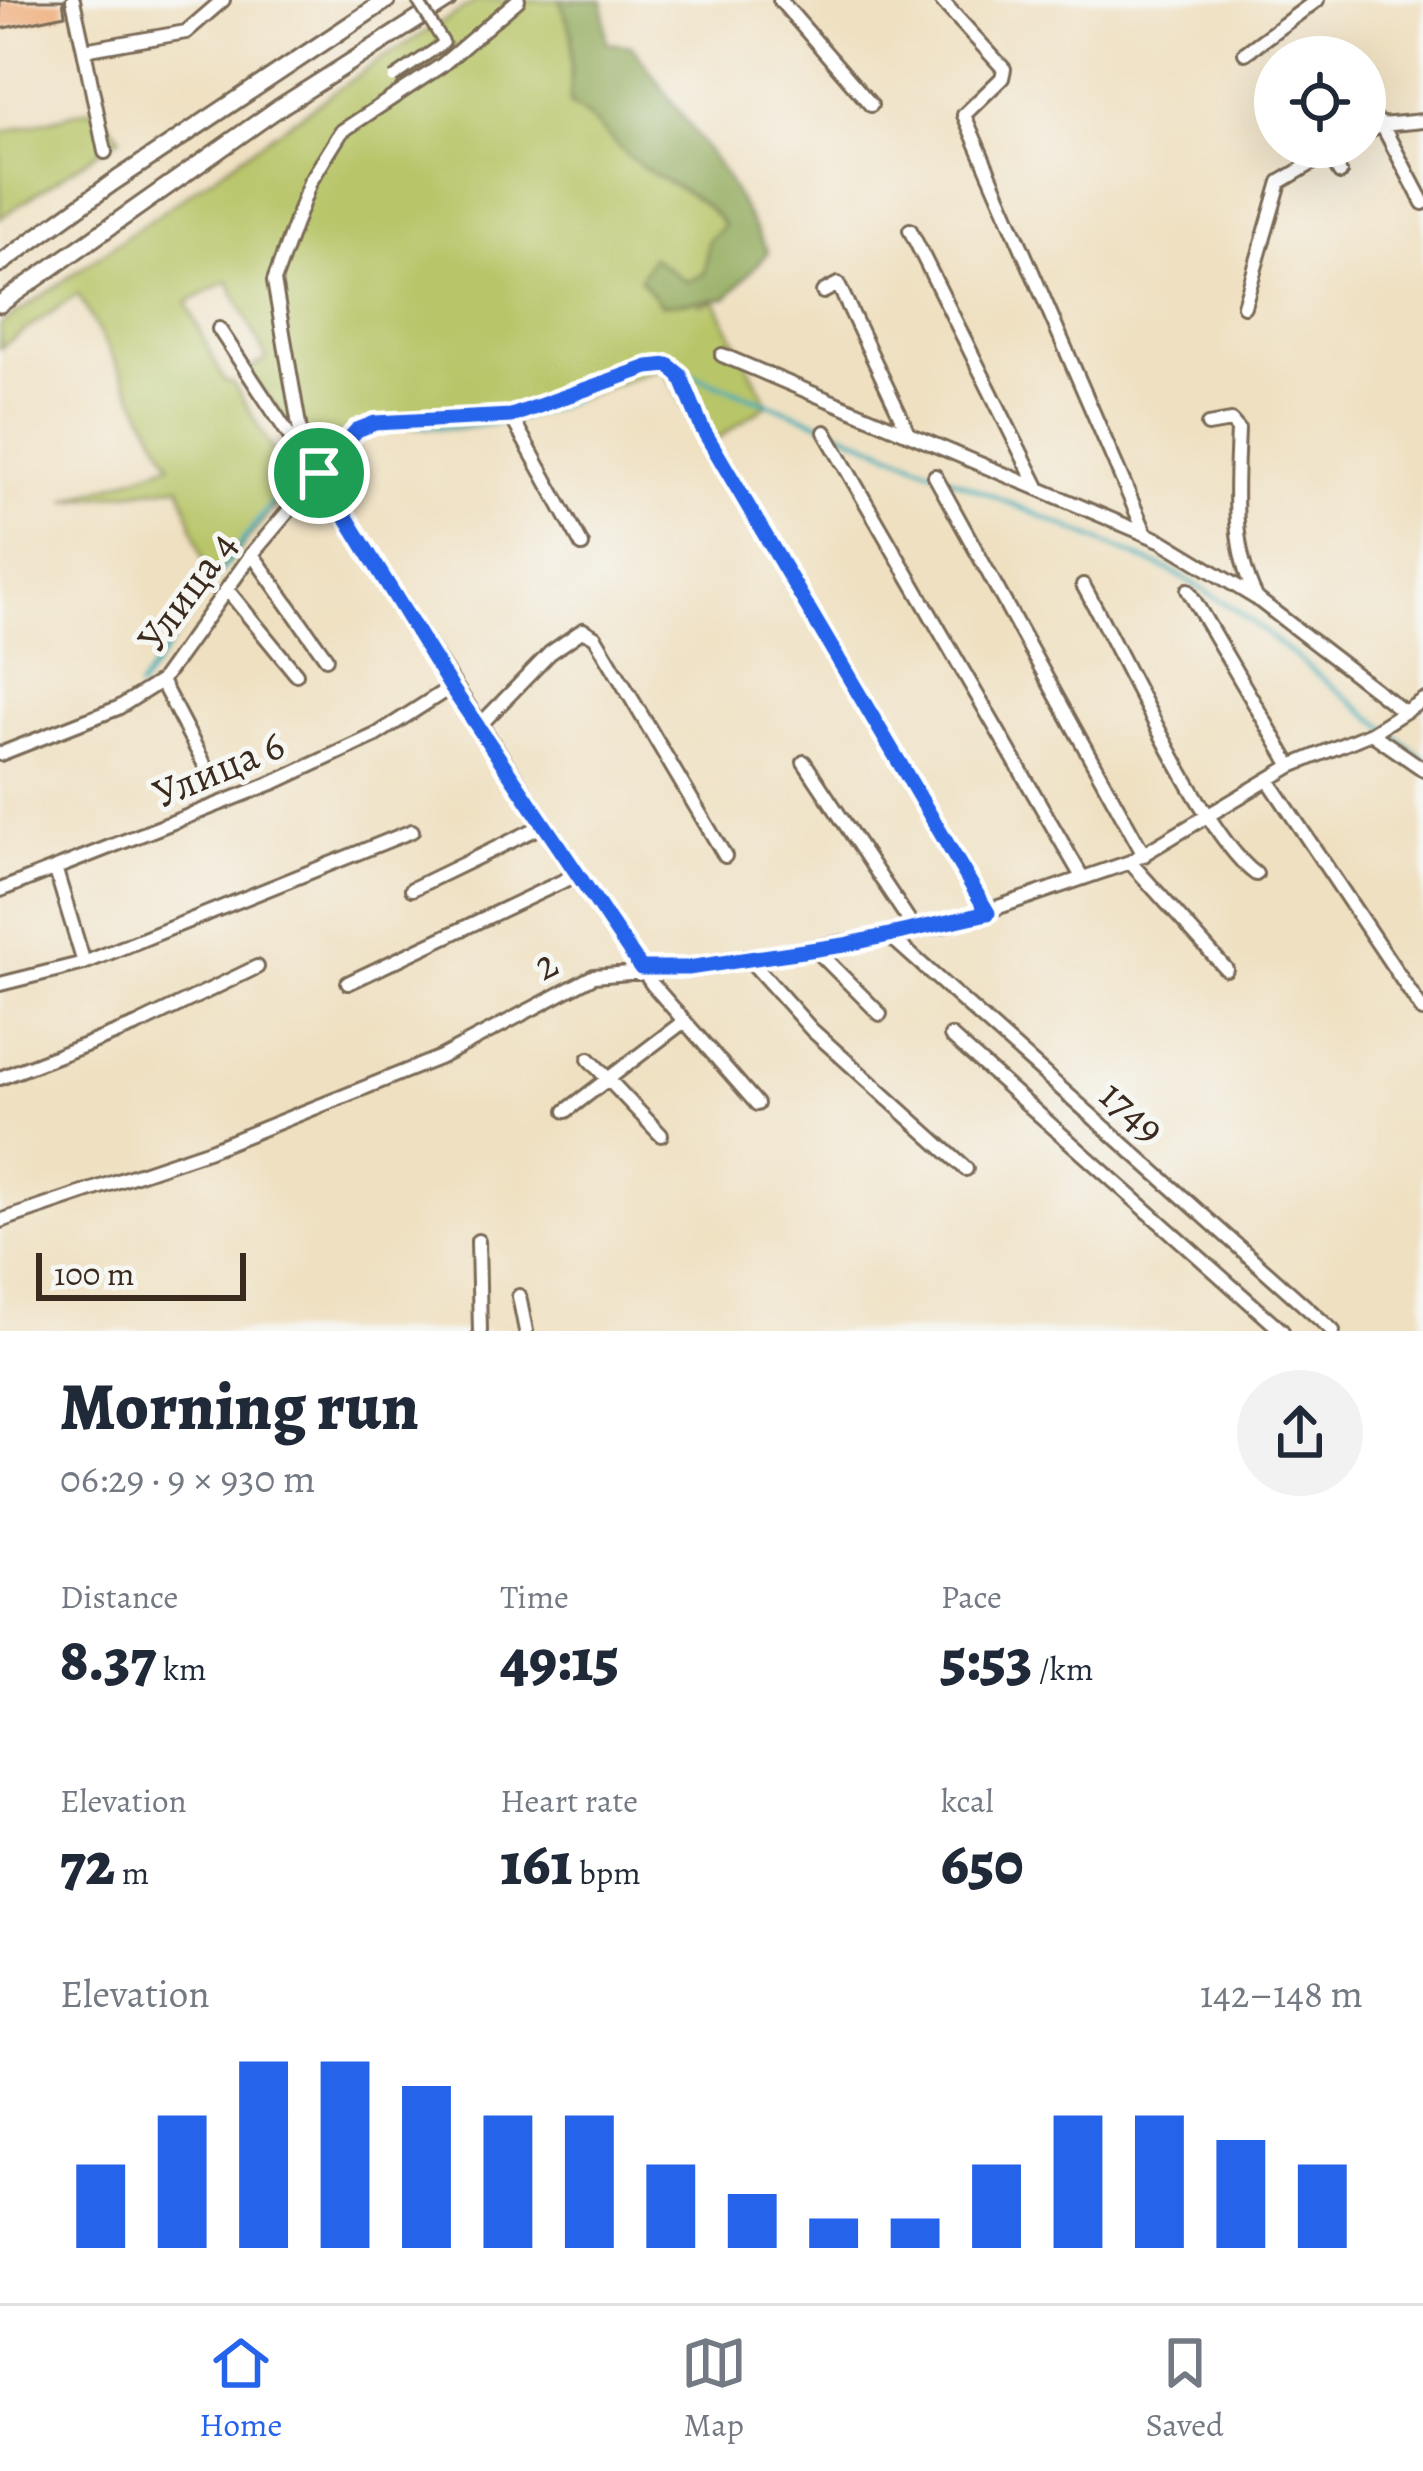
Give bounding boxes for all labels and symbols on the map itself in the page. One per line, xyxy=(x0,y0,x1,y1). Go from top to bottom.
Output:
pin xyxy=(268,422,370,524)
street label: Улица 4 xyxy=(123,519,250,664)
street label: Улица 6 xyxy=(144,715,293,822)
street label: 2 xyxy=(523,934,567,993)
street label: 1749 xyxy=(1088,1067,1178,1156)
scale bar xyxy=(36,1247,246,1300)

